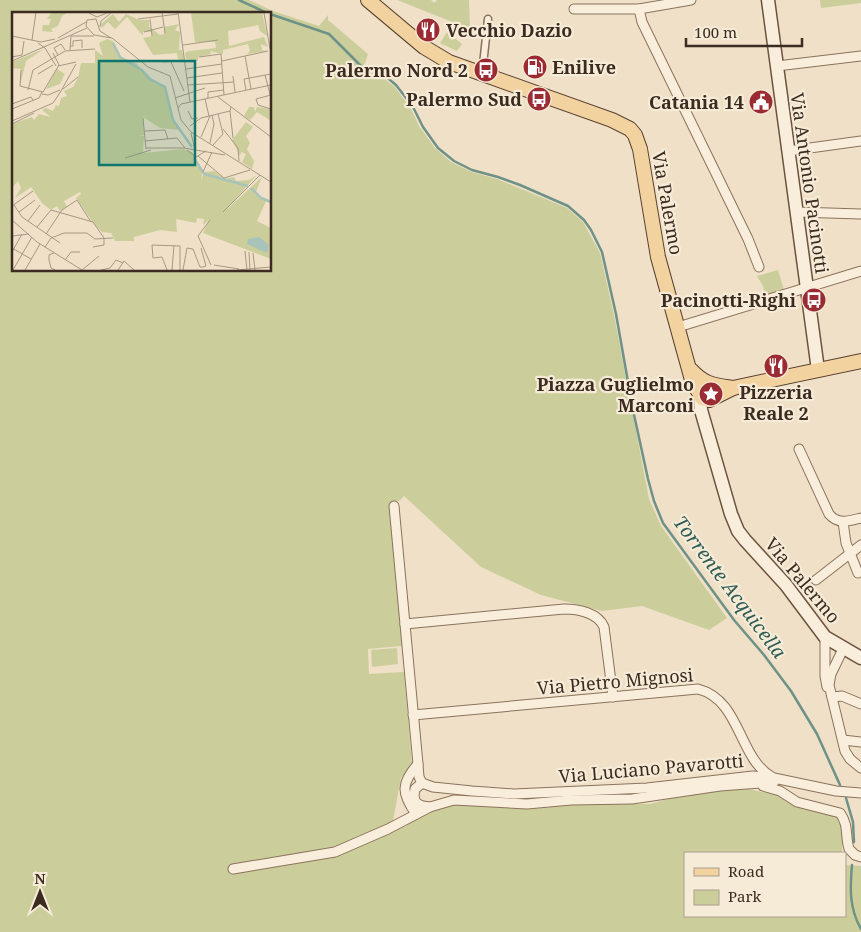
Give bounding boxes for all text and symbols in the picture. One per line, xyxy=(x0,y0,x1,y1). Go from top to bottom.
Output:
inset map xyxy=(12,12,271,271)
scale bar xyxy=(686,15,802,47)
restaurant icon: Vecchio Dazio xyxy=(415,17,441,43)
place label: Vecchio Dazio xyxy=(446,18,572,42)
text: 100 m xyxy=(694,22,737,42)
fuel station icon: Enilive xyxy=(522,54,548,80)
place label: Enilive xyxy=(552,55,616,79)
bus stop icon: Palermo Nord 2 xyxy=(473,57,499,83)
place label: Palermo Nord 2 xyxy=(325,58,468,82)
bus stop icon: Palermo Sud xyxy=(526,86,552,112)
place label: Palermo Sud xyxy=(406,87,522,111)
public building icon: Catania 14 xyxy=(748,89,774,115)
place label: Catania 14 xyxy=(649,90,744,114)
street label: Via Antonio Pacinotti xyxy=(785,91,835,275)
street label: Via Palermo xyxy=(647,149,689,257)
bus stop icon: Pacinotti-Righi xyxy=(801,287,827,313)
place label: Pacinotti-Righi xyxy=(661,288,797,312)
restaurant icon: Pizzeria Reale 2 xyxy=(763,353,789,379)
place label: Piazza Guglielmo Marconi xyxy=(537,372,695,417)
place label: Pizzeria Reale 2 xyxy=(739,380,813,425)
place icon: Piazza Guglielmo Marconi xyxy=(698,381,724,407)
water label: Torrente Acquicella xyxy=(668,510,792,664)
street label: Via Palermo xyxy=(760,532,846,628)
street label: Via Pietro Mignosi xyxy=(536,662,695,700)
street label: Via Luciano Pavarotti xyxy=(557,748,745,788)
legend xyxy=(684,852,846,917)
text: Road xyxy=(728,861,764,881)
north arrow xyxy=(15,867,65,917)
text: N xyxy=(34,869,46,888)
text: Park xyxy=(728,886,762,906)

